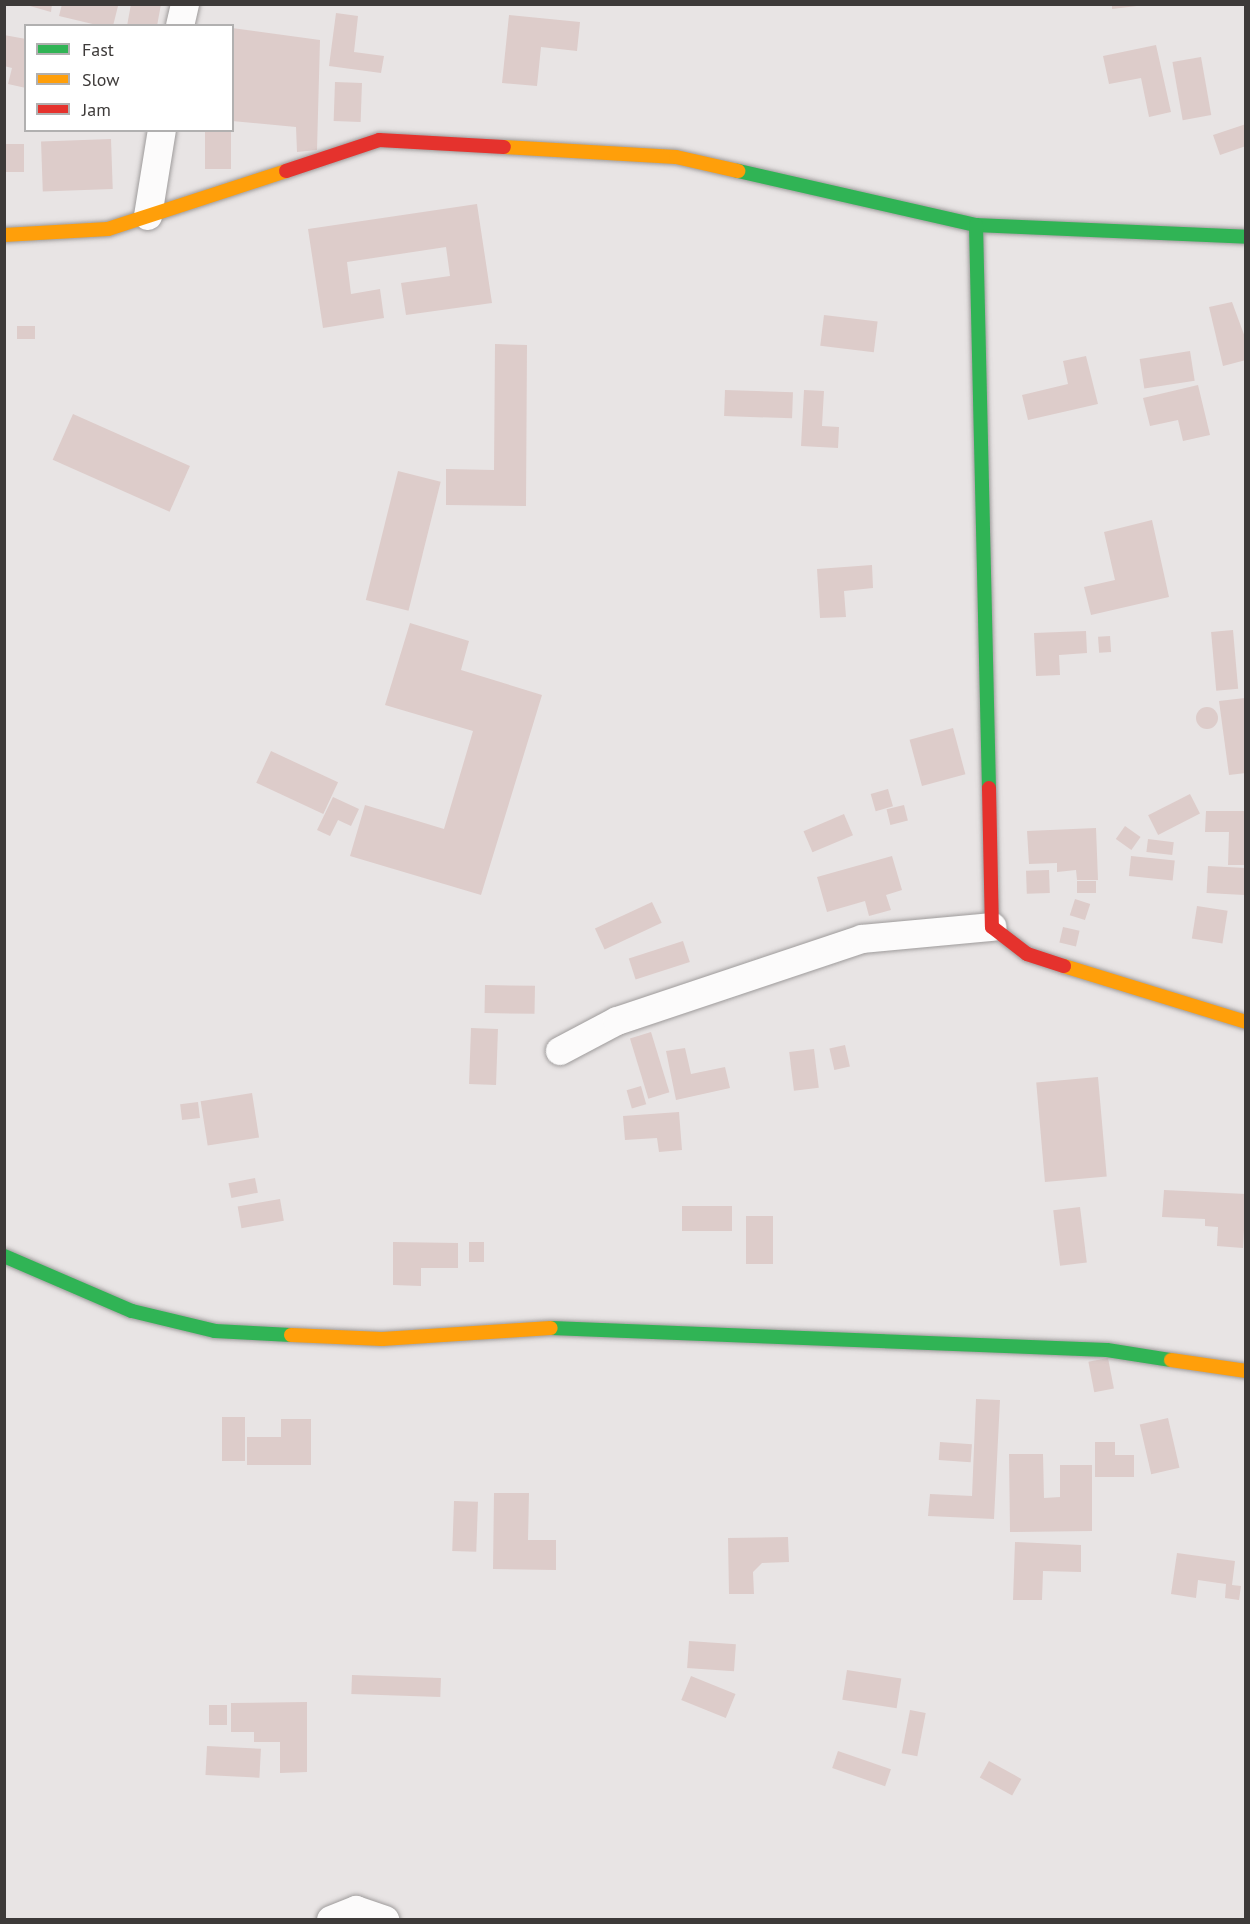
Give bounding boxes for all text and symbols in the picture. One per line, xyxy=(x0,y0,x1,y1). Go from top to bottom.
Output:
legend xyxy=(24,24,234,132)
text: Fast xyxy=(82,38,114,61)
text: Slow xyxy=(82,68,120,91)
text: Jam xyxy=(82,98,111,121)

